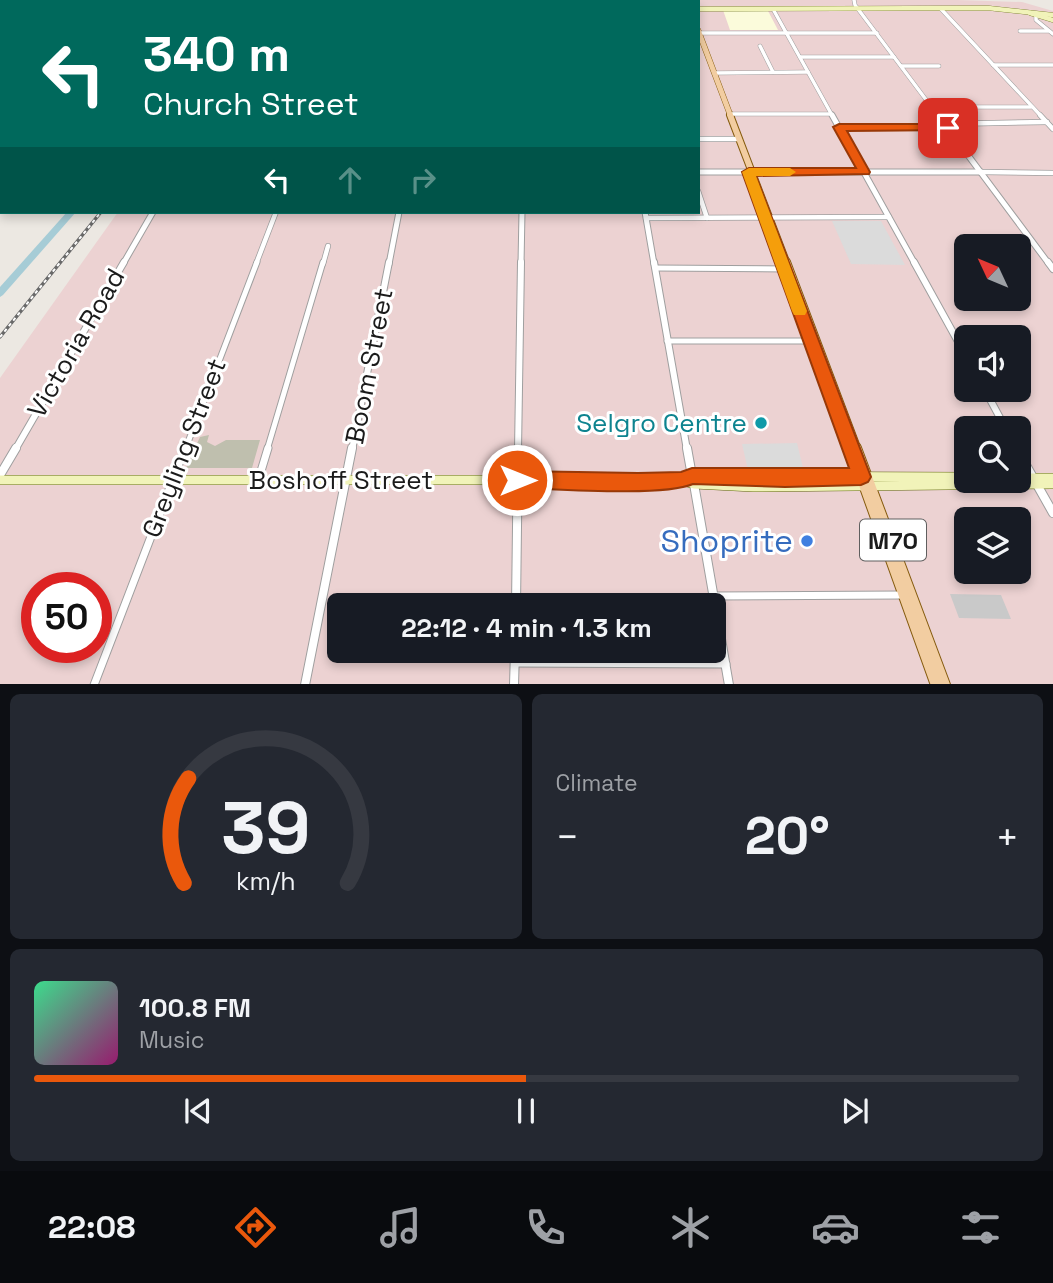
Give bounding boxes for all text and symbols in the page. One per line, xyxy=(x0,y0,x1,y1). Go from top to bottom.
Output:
text: 340 m xyxy=(143,23,290,85)
icon: left xyxy=(28,28,119,119)
text: Church Street xyxy=(143,84,359,124)
pin xyxy=(918,98,978,158)
icon: arrive xyxy=(929,109,967,147)
icon: left xyxy=(258,161,296,199)
icon: ahead xyxy=(331,161,369,199)
icon: right xyxy=(404,161,442,199)
north arrow xyxy=(954,234,1031,312)
map controls xyxy=(954,234,1031,584)
street label: Victoria Road xyxy=(20,262,132,424)
street label: Boom Street xyxy=(337,285,401,447)
button: sound xyxy=(954,325,1031,402)
street label: Greyling Street xyxy=(134,354,234,542)
place label: Selgro Centre xyxy=(576,406,747,440)
marker: Selgro Centre xyxy=(753,415,769,431)
button: search xyxy=(954,416,1031,493)
position arrow xyxy=(480,443,554,517)
street label: Boshoff Street xyxy=(249,463,433,497)
button: layers xyxy=(954,507,1031,584)
road number: M70 xyxy=(860,520,926,560)
place label: Shoprite xyxy=(660,521,793,561)
marker: Shoprite xyxy=(799,533,815,549)
speed limit sign: 50 xyxy=(21,572,112,663)
text: 22:12 · 4 min · 1.3 km xyxy=(401,611,652,645)
text: Climate xyxy=(556,768,638,798)
text: 39 xyxy=(221,781,310,874)
text: 20° xyxy=(745,803,830,869)
text: − xyxy=(556,813,579,861)
text: + xyxy=(995,813,1019,861)
text: km/h xyxy=(236,864,296,896)
text: 100.8 FM xyxy=(139,991,251,1025)
text: Music xyxy=(139,1025,204,1055)
icon: previous xyxy=(179,1092,217,1130)
icon: pause xyxy=(507,1092,545,1130)
icon: next xyxy=(836,1092,874,1130)
icon: directions xyxy=(231,1203,280,1252)
icon: music xyxy=(376,1203,425,1252)
icon: phone xyxy=(521,1203,570,1252)
icon: climate xyxy=(666,1203,715,1252)
icon: car xyxy=(811,1203,860,1252)
icon: filters xyxy=(956,1203,1005,1252)
text: 22:08 xyxy=(48,1207,135,1247)

